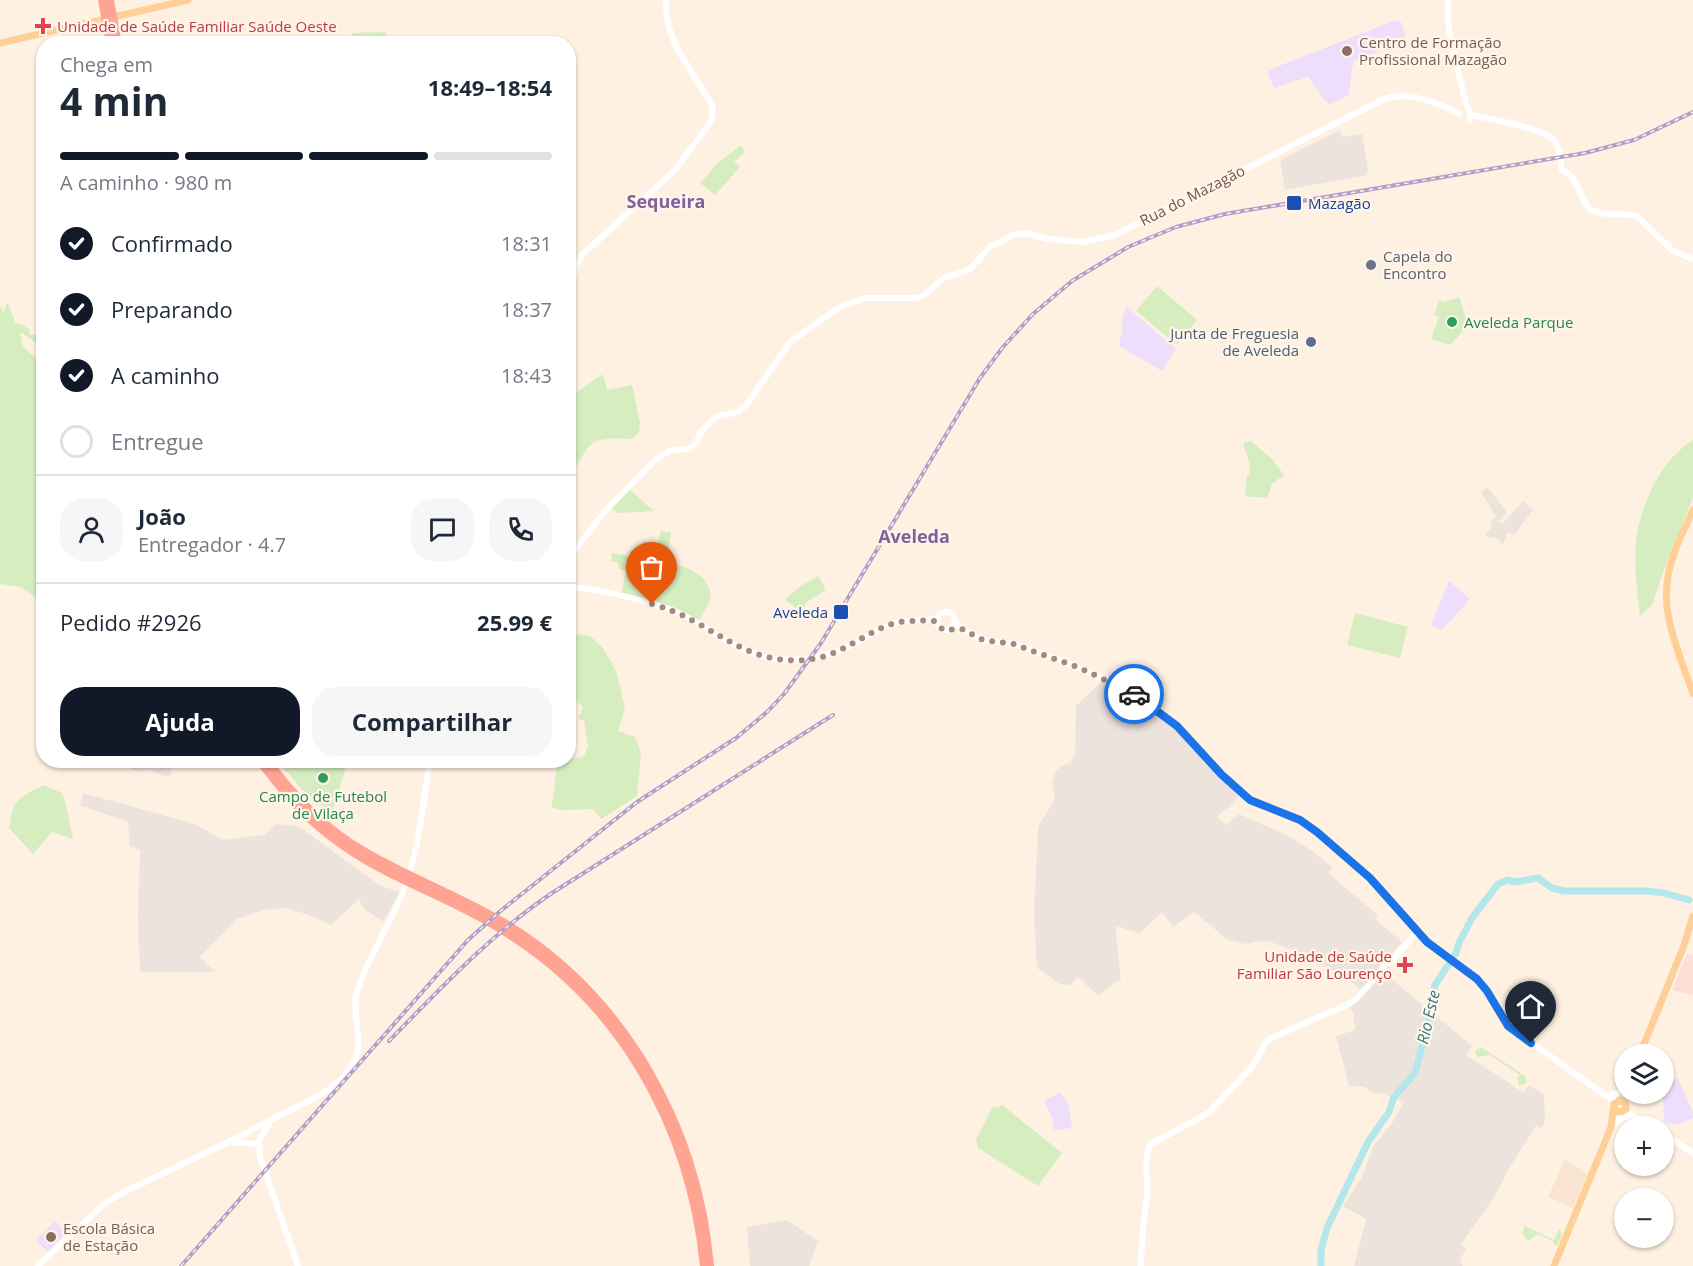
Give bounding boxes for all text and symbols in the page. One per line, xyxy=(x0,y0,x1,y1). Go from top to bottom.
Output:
place label: Unidade de Saúde Familiar Saúde Oeste xyxy=(57,16,337,36)
marker: Unidade de Saúde Familiar Saúde Oeste xyxy=(34,17,52,35)
place label: Centro de Formação Profissional Mazagão xyxy=(1359,32,1507,69)
marker: Centro de Formação Profissional Mazagão xyxy=(1340,44,1354,58)
text: Chega em xyxy=(60,51,153,78)
text: 18:49–18:54 xyxy=(428,72,552,102)
text: 4 min xyxy=(60,74,168,127)
street label: Rua do Mazagão xyxy=(1136,160,1248,230)
text: A caminho · 980 m xyxy=(60,169,232,196)
district label: Sequeira xyxy=(627,189,705,213)
place label: Mazagão xyxy=(1308,193,1371,213)
marker: Mazagão xyxy=(1285,194,1303,212)
icon: check xyxy=(60,227,93,260)
text: Confirmado xyxy=(111,228,233,258)
text: 18:31 xyxy=(501,230,552,257)
place label: Capela do Encontro xyxy=(1383,246,1453,283)
marker: Capela do Encontro xyxy=(1364,258,1378,272)
icon: check xyxy=(60,293,93,326)
text: Preparando xyxy=(111,294,233,324)
text: 18:37 xyxy=(501,296,552,323)
place label: Aveleda Parque xyxy=(1464,312,1573,332)
marker: Aveleda Parque xyxy=(1445,315,1459,329)
place label: Junta de Freguesia de Aveleda xyxy=(1168,323,1299,360)
marker: Junta de Freguesia de Aveleda xyxy=(1304,335,1318,349)
icon: check xyxy=(60,359,93,392)
text: A caminho xyxy=(111,360,220,390)
text: 18:43 xyxy=(501,362,552,389)
text: Entregue xyxy=(111,426,204,456)
button: person xyxy=(60,498,123,561)
button: chat xyxy=(411,498,474,561)
button: phone xyxy=(489,498,552,561)
text: João xyxy=(138,501,186,531)
district label: Aveleda xyxy=(878,524,950,548)
text: Entregador · 4.7 xyxy=(138,531,286,558)
pin xyxy=(626,542,677,604)
icon: bag xyxy=(635,551,668,584)
place label: Aveleda xyxy=(773,602,828,622)
marker: Aveleda xyxy=(832,603,850,621)
text: Pedido #2926 xyxy=(60,607,202,637)
text: 25.99 € xyxy=(477,607,552,637)
courier xyxy=(1104,664,1164,724)
icon: car xyxy=(1118,678,1151,711)
button: Ajuda xyxy=(60,687,300,756)
button: Compartilhar xyxy=(312,687,552,756)
marker: Campo de Futebol de Vilaça xyxy=(316,771,330,785)
place label: Campo de Futebol de Vilaça xyxy=(259,786,387,823)
place label: Unidade de Saúde Familiar São Lourenço xyxy=(1237,946,1392,983)
marker: Unidade de Saúde Familiar São Lourenço xyxy=(1396,956,1414,974)
pin xyxy=(1505,981,1556,1043)
water label: Rio Este xyxy=(1411,988,1445,1046)
icon: home xyxy=(1514,990,1547,1023)
map controls xyxy=(1614,1044,1674,1248)
button: layers xyxy=(1614,1044,1674,1104)
button: + xyxy=(1614,1116,1674,1176)
button: − xyxy=(1614,1188,1674,1248)
place label: Escola Básica de Estação xyxy=(63,1218,155,1255)
marker: Escola Básica de Estação xyxy=(44,1230,58,1244)

